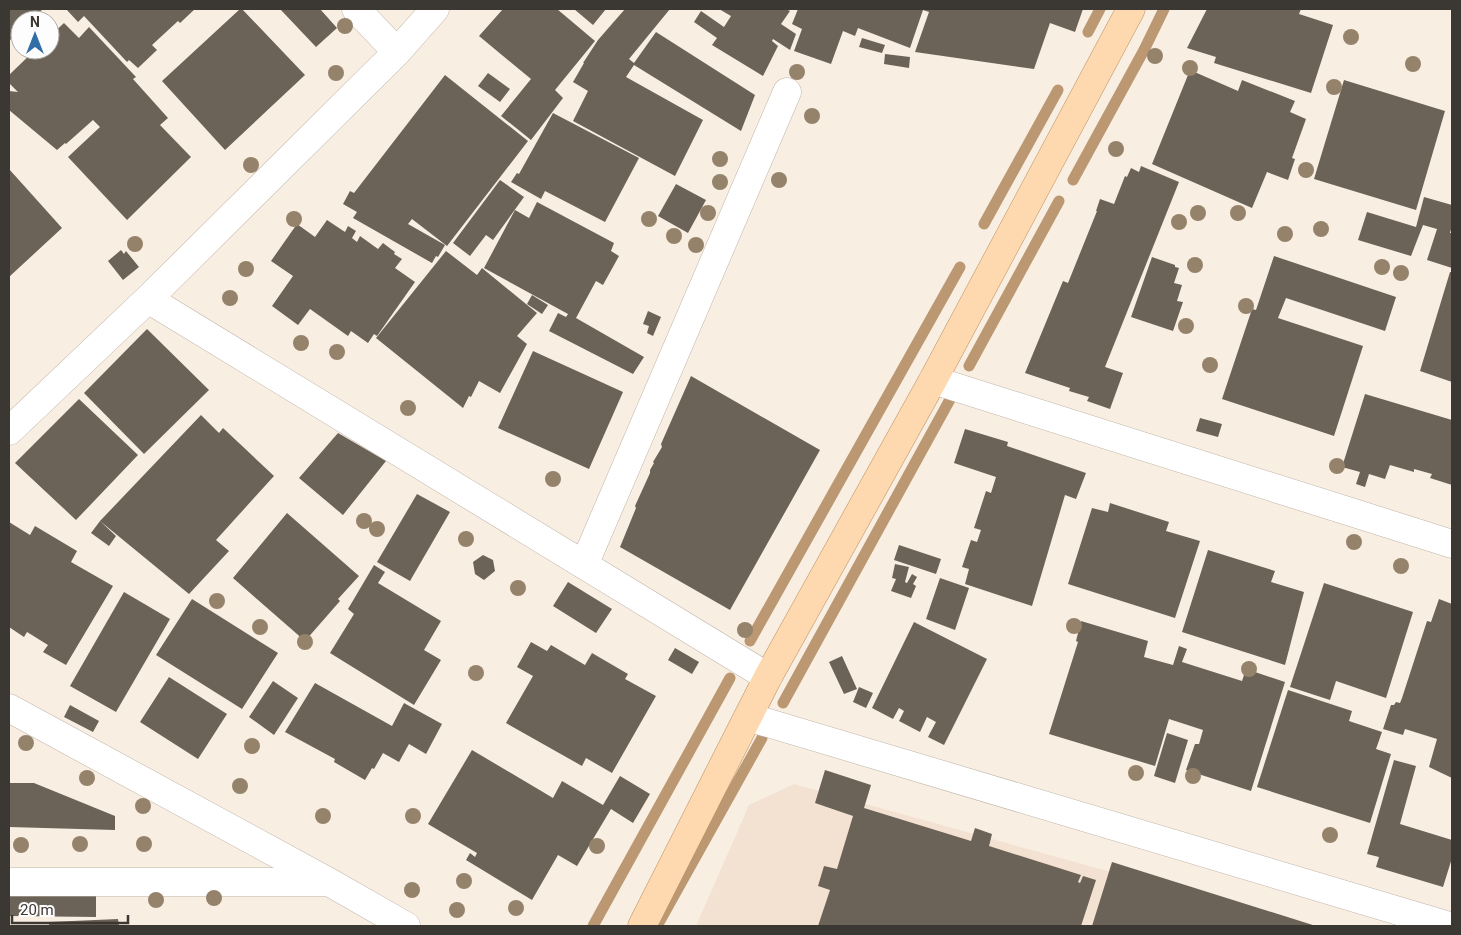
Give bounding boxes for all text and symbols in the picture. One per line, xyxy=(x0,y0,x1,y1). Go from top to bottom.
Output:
north arrow xyxy=(10,10,60,60)
text: N xyxy=(30,14,40,30)
scale bar xyxy=(12,892,129,924)
text: 20 m xyxy=(20,901,54,919)

